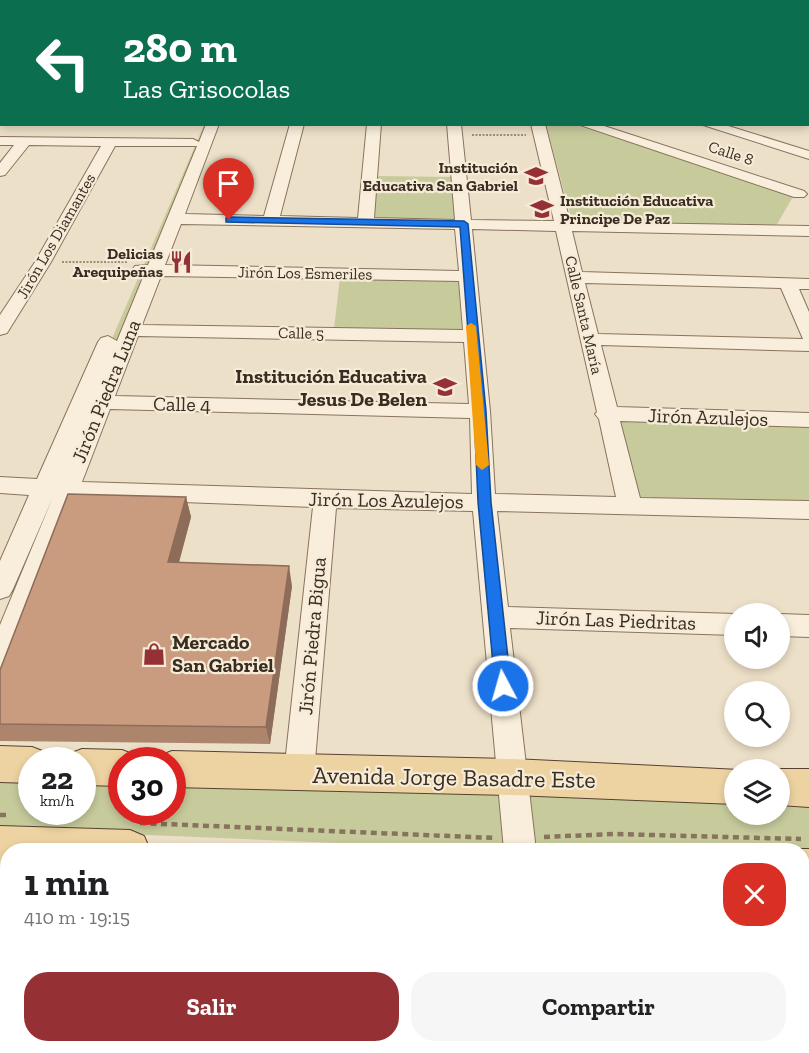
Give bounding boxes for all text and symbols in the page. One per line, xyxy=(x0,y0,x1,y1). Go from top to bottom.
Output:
text: 280 m xyxy=(123,22,237,73)
icon: left xyxy=(24,24,102,102)
text: Las Grisocolas xyxy=(123,73,290,105)
street label: Calle 8 xyxy=(706,137,756,169)
pin xyxy=(203,158,254,220)
place label: Institución Educativa San Gabriel xyxy=(363,158,518,195)
school or university icon: Institución Educativa San Gabriel xyxy=(523,163,549,189)
icon: arrive xyxy=(212,167,245,200)
street label: Jirón Los Diamantes xyxy=(12,170,100,302)
place label: Institución Educativa Principe De Paz xyxy=(560,191,713,228)
school or university icon: Institución Educativa Principe De Paz xyxy=(529,196,555,222)
place label: Delicias Arequipeñas xyxy=(72,244,163,281)
restaurant icon: Delicias Arequipeñas xyxy=(168,249,194,275)
street label: Calle Santa María xyxy=(561,254,607,376)
street label: Jirón Los Esmeriles xyxy=(238,262,372,284)
street label: Jirón Piedra Luna xyxy=(66,316,146,466)
street label: Calle 5 xyxy=(278,323,324,343)
place label: Institución Educativa Jesus De Belen xyxy=(235,364,427,411)
school or university icon: Institución Educativa Jesus De Belen xyxy=(432,374,458,400)
street label: Calle 4 xyxy=(153,391,211,417)
street label: Jirón Azulejos xyxy=(647,403,769,431)
street label: Jirón Los Azulejos xyxy=(308,487,464,513)
street label: Jirón Piedra Bigua xyxy=(293,556,331,716)
map controls xyxy=(724,603,790,825)
button: sound xyxy=(724,603,790,669)
street label: Jirón Las Piedritas xyxy=(536,605,696,635)
place label: Mercado San Gabriel xyxy=(172,630,274,677)
shop icon: Mercado San Gabriel xyxy=(141,641,167,667)
position arrow xyxy=(471,654,535,718)
button: search xyxy=(724,681,790,747)
speed limit sign: 30 xyxy=(108,747,186,825)
button: layers xyxy=(724,759,790,825)
street label: Avenida Jorge Basadre Este xyxy=(312,760,596,794)
text: 22 xyxy=(41,761,73,797)
text: km/h xyxy=(40,792,74,810)
text: 1 min xyxy=(24,861,109,904)
button: close xyxy=(723,863,786,926)
text: 410 m · 19:15 xyxy=(24,905,130,929)
button: Salir xyxy=(24,972,399,1041)
button: Compartir xyxy=(411,972,786,1041)

